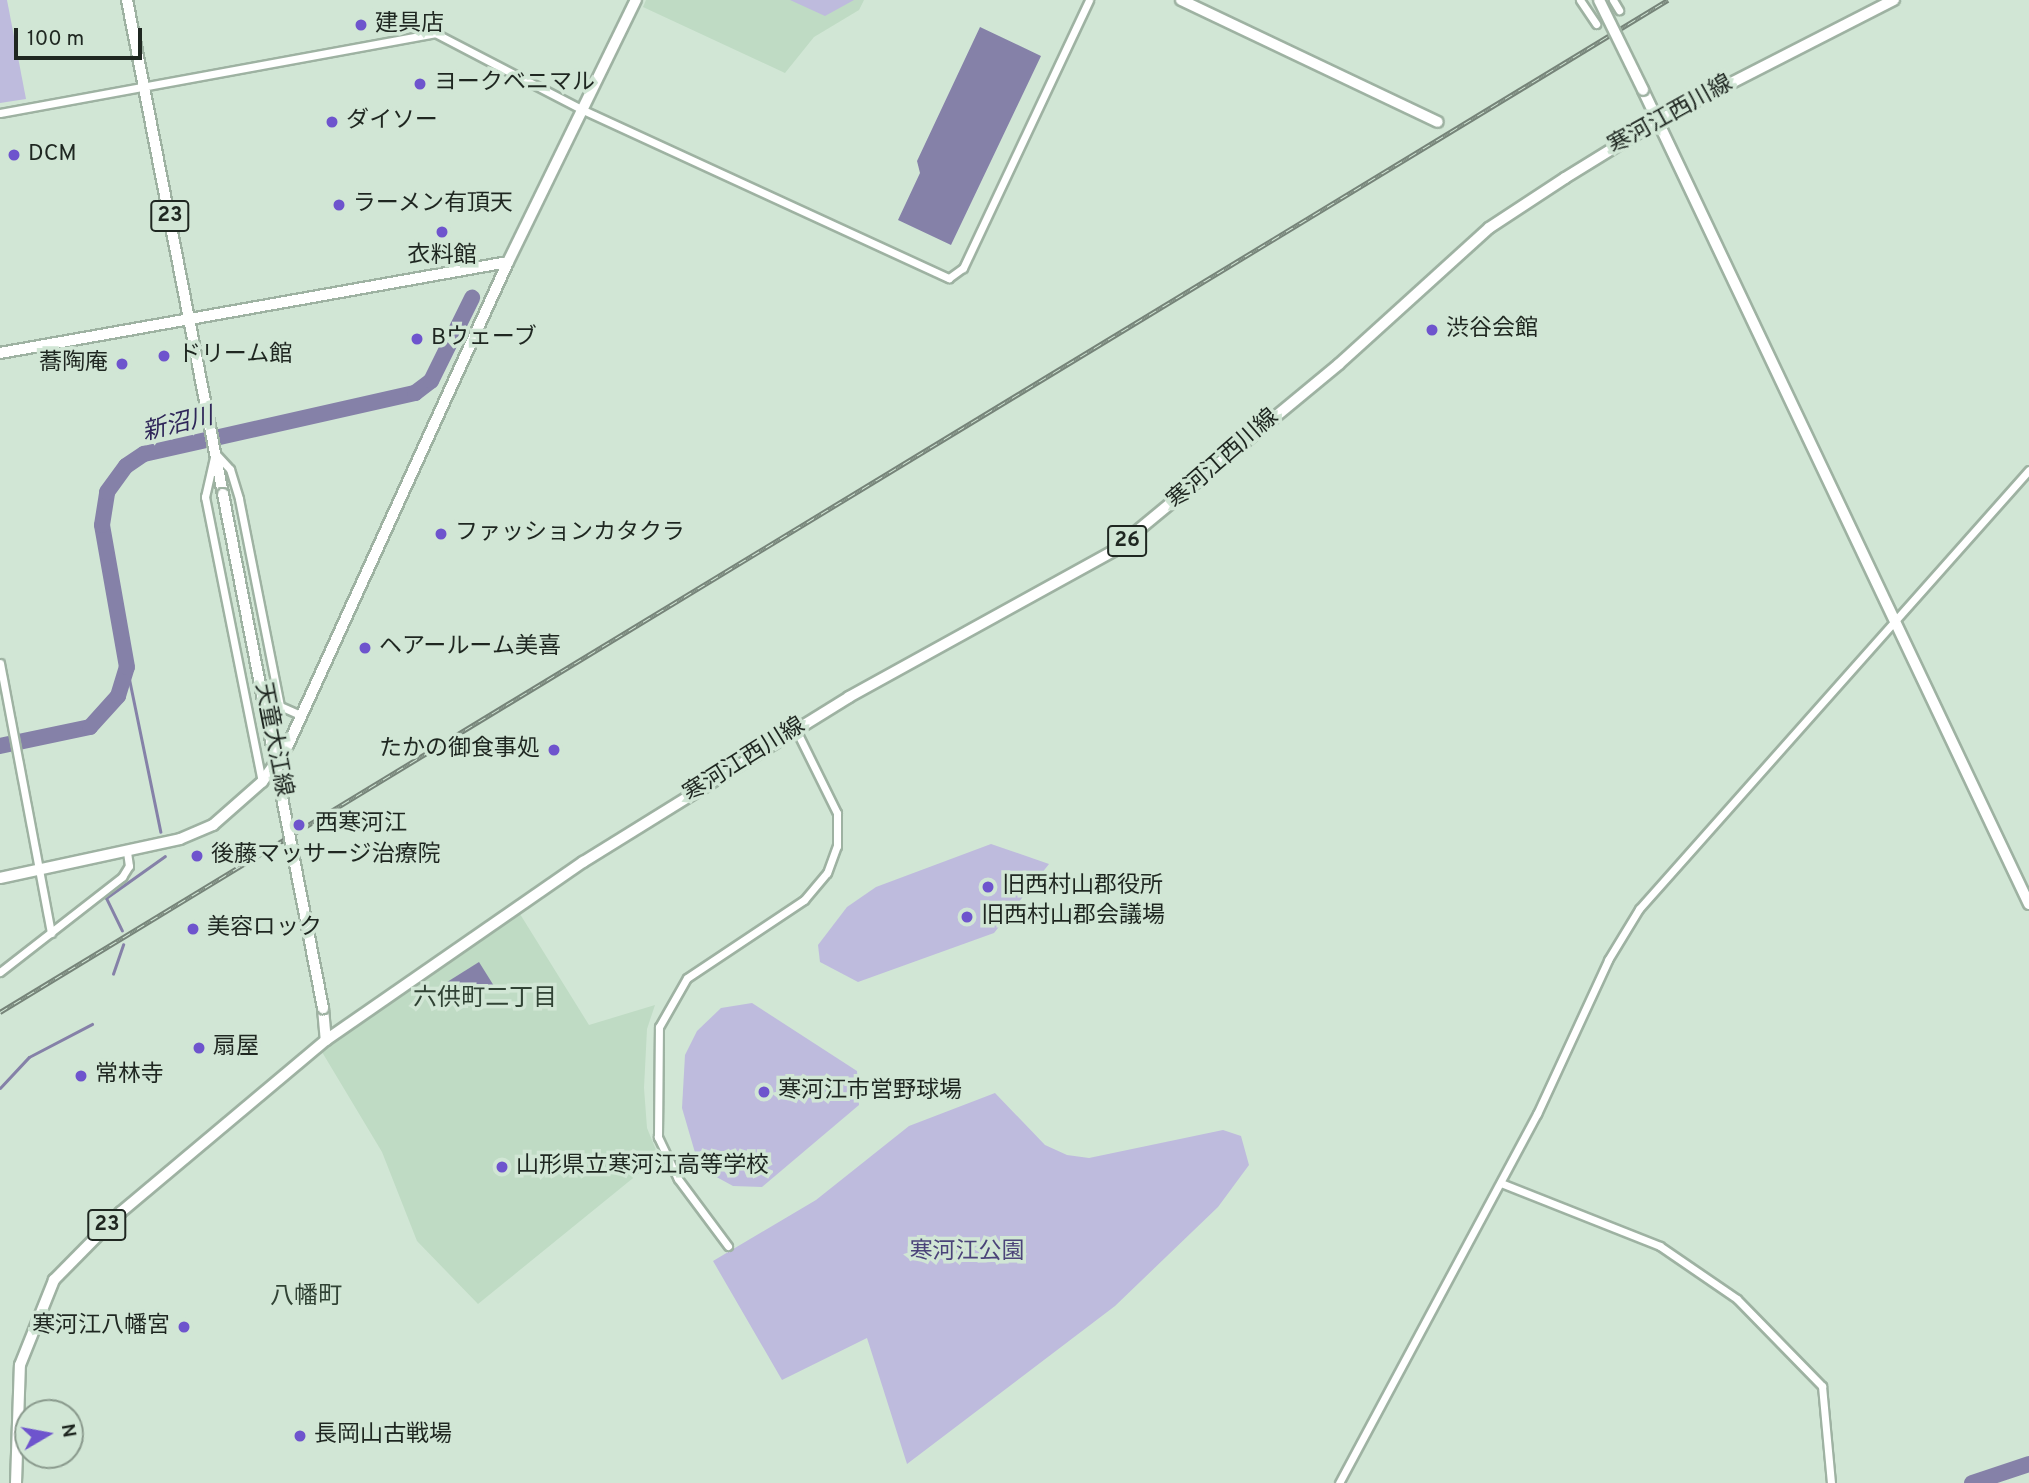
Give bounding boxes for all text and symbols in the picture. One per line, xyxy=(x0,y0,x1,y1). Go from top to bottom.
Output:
place label: 建具店 xyxy=(375,11,444,39)
scale bar xyxy=(18,14,145,58)
marker: 建具店 xyxy=(353,17,369,33)
text: 100 m xyxy=(27,26,84,53)
place label: ヨークベニマル xyxy=(434,70,595,98)
street label: 寒河江西川線 xyxy=(1604,70,1738,162)
marker: ヨークベニマル xyxy=(412,76,428,92)
place label: ダイソー xyxy=(346,108,438,136)
marker: ダイソー xyxy=(324,114,340,130)
place label: DCM xyxy=(28,141,77,169)
marker: DCM xyxy=(6,147,22,163)
place label: ラーメン有頂天 xyxy=(353,191,514,219)
marker: ラーメン有頂天 xyxy=(331,197,347,213)
road number: 23 xyxy=(149,198,191,234)
marker: 衣料館 xyxy=(434,224,450,240)
place label: 衣料館 xyxy=(408,243,476,271)
place label: 渋谷会館 xyxy=(1446,316,1538,344)
marker: 渋谷会館 xyxy=(1424,322,1440,338)
place label: Bウェーブ xyxy=(431,325,538,353)
marker: Bウェーブ xyxy=(409,331,425,347)
place label: ドリーム館 xyxy=(178,342,293,370)
marker: ドリーム館 xyxy=(156,348,172,364)
place label: 蕎陶庵 xyxy=(39,350,108,378)
marker: 蕎陶庵 xyxy=(114,356,130,372)
water label: 新沼川 xyxy=(140,403,216,449)
street label: 寒河江西川線 xyxy=(1163,404,1285,516)
place label: ファッションカタクラ xyxy=(455,520,685,548)
road number: 26 xyxy=(1106,524,1148,558)
marker: ファッションカタクラ xyxy=(433,526,449,542)
place label: ヘアールーム美喜 xyxy=(379,634,562,662)
marker: ヘアールーム美喜 xyxy=(357,640,373,656)
street label: 天童大江線 xyxy=(247,681,297,799)
street label: 寒河江西川線 xyxy=(679,713,811,809)
place label: たかの御食事処 xyxy=(379,736,540,764)
marker: たかの御食事処 xyxy=(546,742,562,758)
place label: 西寒河江 xyxy=(315,811,407,839)
marker: 西寒河江 xyxy=(289,815,309,835)
place label: 後藤マッサージ治療院 xyxy=(211,842,441,870)
marker: 後藤マッサージ治療院 xyxy=(189,848,205,864)
place label: 旧西村山郡役所 xyxy=(1002,873,1163,901)
marker: 旧西村山郡役所 xyxy=(980,879,996,895)
place label: 旧西村山郡会議場 xyxy=(981,903,1165,931)
marker: 旧西村山郡会議場 xyxy=(959,909,975,925)
place label: 美容ロック xyxy=(207,915,322,943)
marker: 美容ロック xyxy=(185,921,201,937)
district label: 六供町二丁目 xyxy=(413,986,557,1014)
place label: 扇屋 xyxy=(213,1034,259,1062)
marker: 扇屋 xyxy=(191,1040,207,1056)
place label: 常林寺 xyxy=(95,1062,164,1090)
marker: 常林寺 xyxy=(73,1068,89,1084)
place label: 寒河江市営野球場 xyxy=(778,1078,962,1106)
marker: 寒河江市営野球場 xyxy=(756,1084,772,1100)
place label: 山形県立寒河江高等学校 xyxy=(516,1153,769,1181)
marker: 山形県立寒河江高等学校 xyxy=(494,1159,510,1175)
road number: 23 xyxy=(86,1208,128,1242)
park label: 寒河江公園 xyxy=(910,1239,1024,1267)
district label: 八幡町 xyxy=(270,1284,342,1312)
place label: 寒河江八幡宮 xyxy=(32,1313,170,1341)
marker: 寒河江八幡宮 xyxy=(176,1319,192,1335)
north arrow xyxy=(14,1399,84,1469)
text: N xyxy=(55,1422,81,1440)
place label: 長岡山古戦場 xyxy=(314,1422,452,1450)
marker: 長岡山古戦場 xyxy=(292,1428,308,1444)

